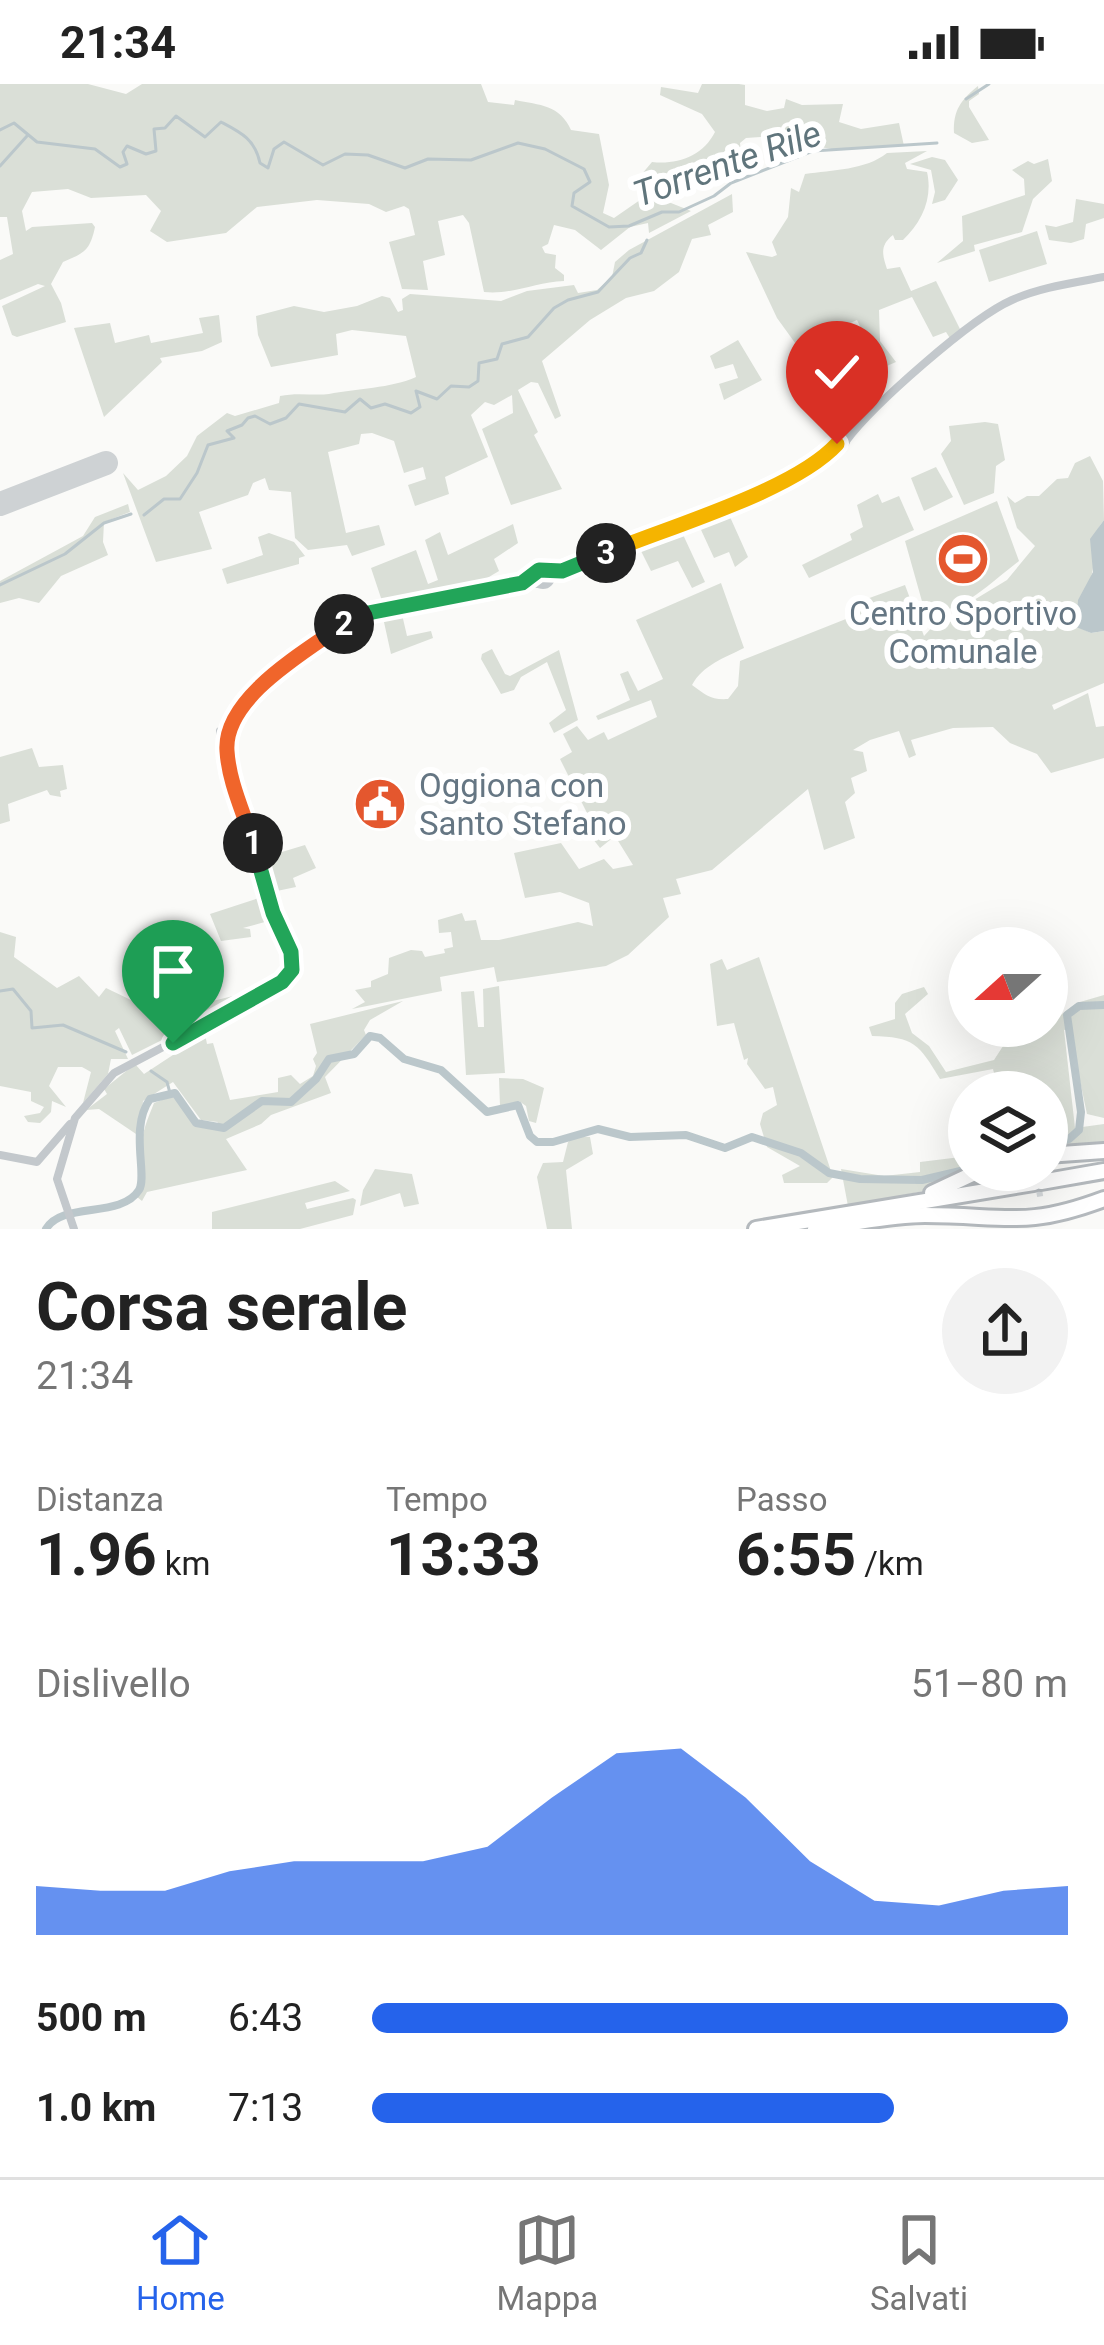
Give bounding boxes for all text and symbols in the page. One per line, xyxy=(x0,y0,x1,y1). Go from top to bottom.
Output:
text: 21:34 xyxy=(60,16,176,69)
water label: Torrente Rile xyxy=(628,112,827,216)
pin xyxy=(786,321,888,444)
icon: check xyxy=(804,339,870,405)
pin: 3 xyxy=(576,523,636,583)
sports icon: Centro Sportivo Comunale xyxy=(935,531,991,587)
text: 3 xyxy=(597,533,615,572)
pin: 2 xyxy=(314,594,374,654)
place label: Centro Sportivo Comunale xyxy=(849,594,1077,671)
text: 2 xyxy=(335,604,353,643)
place label: Oggiona con Santo Stefano xyxy=(419,766,627,843)
public building icon: Oggiona con Santo Stefano xyxy=(352,776,408,832)
pin: 1 xyxy=(223,813,283,873)
text: 1 xyxy=(244,823,262,862)
pin xyxy=(122,920,224,1043)
north arrow xyxy=(948,927,1068,1047)
map controls xyxy=(948,927,1068,1191)
icon: arrive xyxy=(140,938,206,1004)
button: layers xyxy=(948,1071,1068,1191)
button: share xyxy=(942,1268,1068,1394)
text: Corsa serale xyxy=(36,1269,407,1346)
text: 21:34 xyxy=(36,1353,133,1399)
text: Distanza xyxy=(36,1480,164,1519)
text: Tempo xyxy=(386,1480,488,1519)
text: Passo xyxy=(736,1480,827,1519)
text: 1.96 xyxy=(36,1519,157,1590)
text: 13:33 xyxy=(386,1519,541,1590)
text: 6:55 xyxy=(736,1519,856,1590)
text: km xyxy=(157,1544,211,1583)
text: /km xyxy=(856,1544,924,1583)
text: Dislivello xyxy=(36,1661,191,1707)
text: 51–80 m xyxy=(911,1661,1068,1707)
text: 500 m xyxy=(36,1995,147,2041)
text: 6:43 xyxy=(228,1995,303,2041)
text: 1.0 km xyxy=(36,2085,156,2131)
text: 7:13 xyxy=(228,2085,303,2131)
tab: Home xyxy=(136,2207,225,2318)
tab: Mappa xyxy=(496,2207,598,2318)
tab: Salvati xyxy=(870,2207,968,2318)

